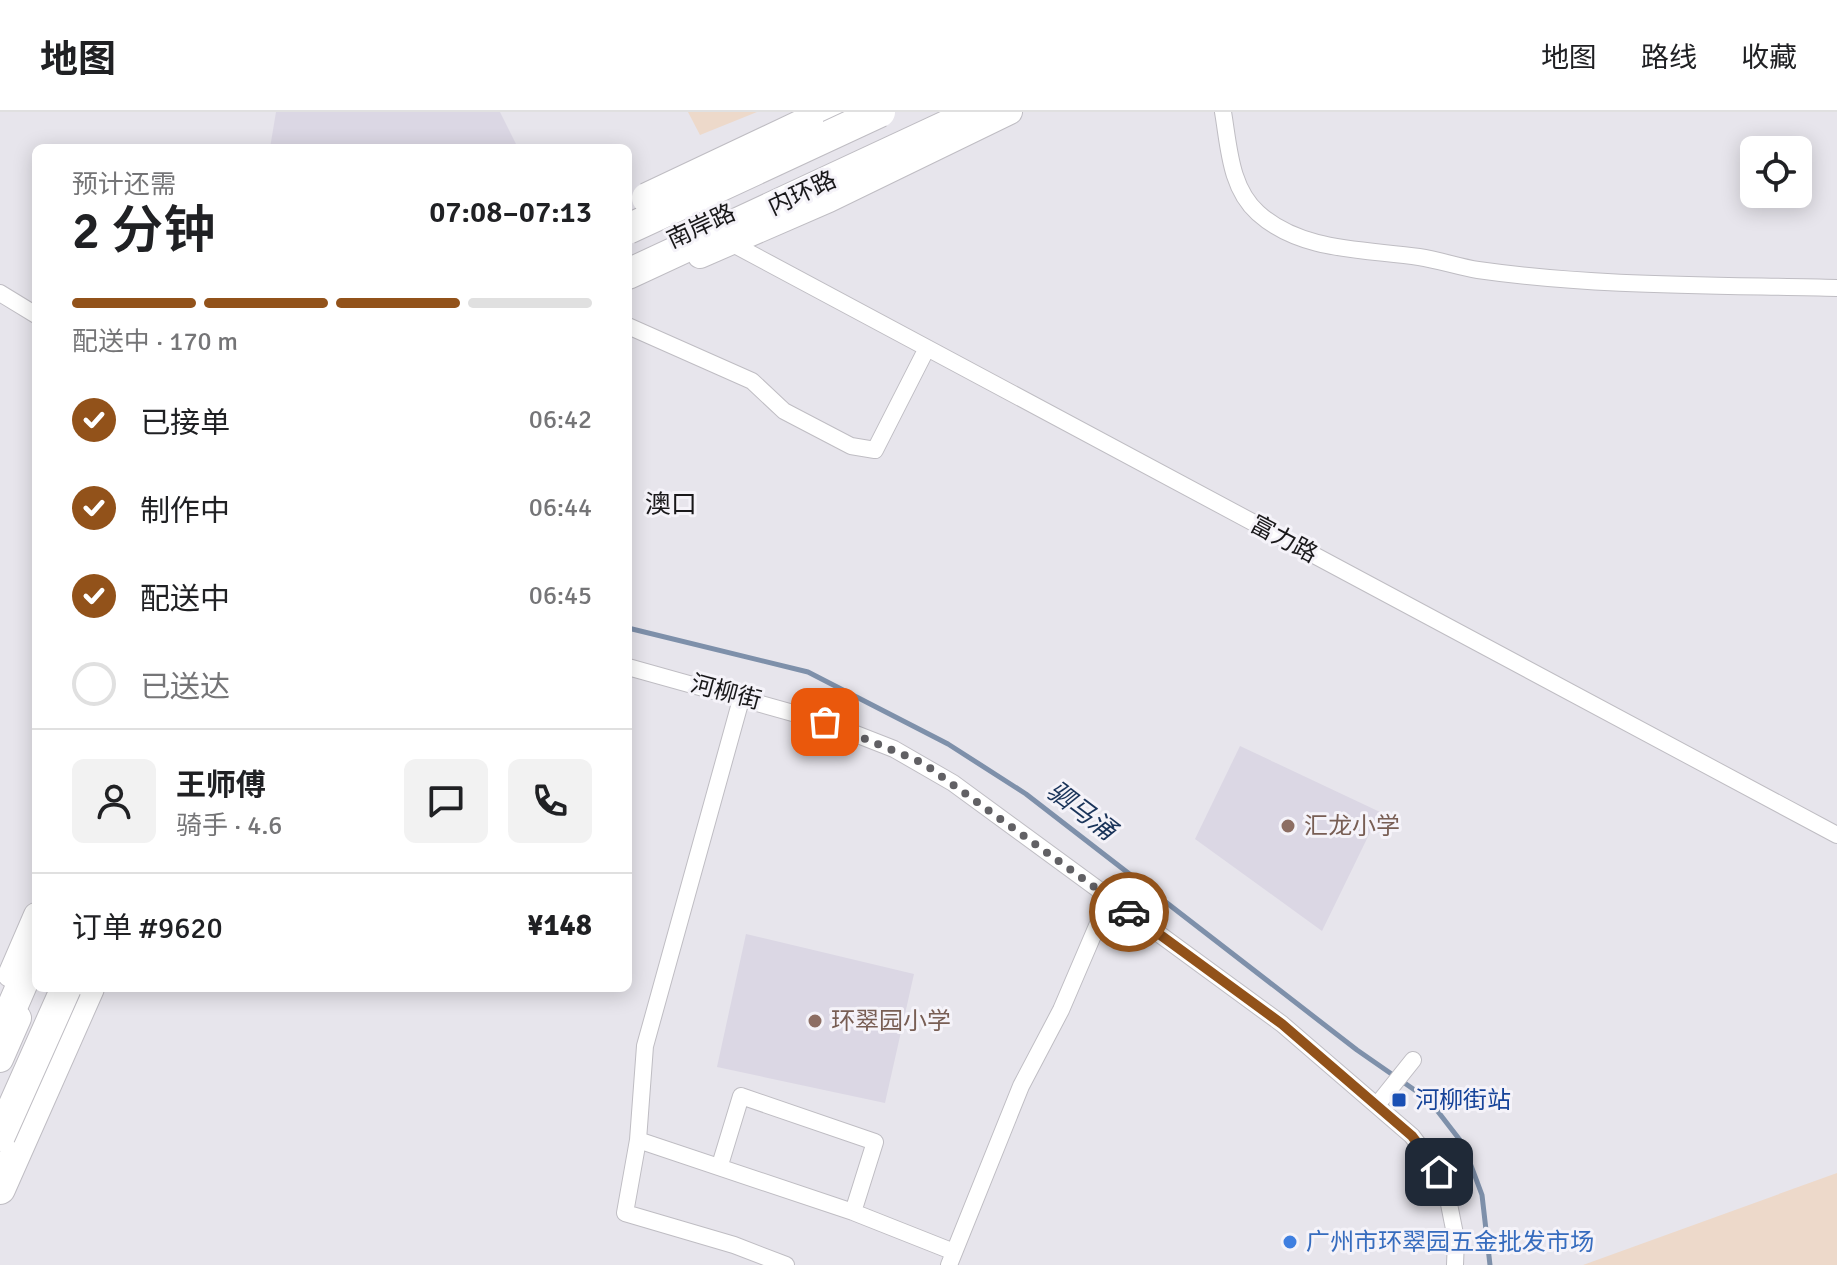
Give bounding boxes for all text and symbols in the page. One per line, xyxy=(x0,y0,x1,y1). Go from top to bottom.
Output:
text: 地图 xyxy=(40,36,116,83)
text: 地图 xyxy=(1541,41,1597,75)
text: 路线 xyxy=(1641,41,1697,75)
text: 收藏 xyxy=(1741,41,1797,75)
map controls xyxy=(1740,136,1812,208)
button: locate xyxy=(1740,136,1812,208)
street label: 内环路 xyxy=(763,164,841,222)
text: 预计还需 xyxy=(72,169,176,201)
text: 07:08–07:13 xyxy=(429,194,592,231)
street label: 南岸路 xyxy=(662,197,740,255)
text: 2 分钟 xyxy=(72,199,216,263)
text: 配送中 · 170 m xyxy=(72,326,238,358)
icon: check xyxy=(72,398,116,442)
text: 06:42 xyxy=(529,404,592,436)
text: 已接单 xyxy=(140,405,230,442)
icon: check xyxy=(72,486,116,530)
district label: 澳口 xyxy=(645,489,697,521)
text: 06:44 xyxy=(529,492,592,524)
text: 制作中 xyxy=(140,493,230,530)
street label: 富力路 xyxy=(1245,509,1323,569)
icon: check xyxy=(72,574,116,618)
text: 06:45 xyxy=(529,580,592,612)
text: 配送中 xyxy=(140,581,230,618)
street label: 河柳街 xyxy=(687,668,765,716)
text: 已送达 xyxy=(140,669,230,706)
pin xyxy=(791,688,859,756)
icon: bag xyxy=(803,700,847,744)
button: person xyxy=(72,759,156,843)
button: chat xyxy=(404,759,488,843)
button: phone xyxy=(508,759,592,843)
text: 王师傅 xyxy=(176,767,266,804)
water label: 驷马涌 xyxy=(1040,775,1124,849)
text: 骑手 · 4.6 xyxy=(176,810,282,842)
place label: 汇龙小学 xyxy=(1304,811,1400,841)
marker: 汇龙小学 xyxy=(1279,817,1297,835)
courier xyxy=(1089,872,1169,952)
icon: car xyxy=(1107,890,1151,934)
text: ¥148 xyxy=(527,907,592,944)
text: 订单 #9620 xyxy=(72,910,223,947)
place label: 环翠园小学 xyxy=(831,1006,951,1036)
marker: 环翠园小学 xyxy=(806,1012,824,1030)
place label: 河柳街站 xyxy=(1415,1085,1511,1115)
marker: 河柳街站 xyxy=(1390,1091,1408,1109)
pin xyxy=(1405,1138,1473,1206)
icon: home xyxy=(1417,1150,1461,1194)
place label: 广州市环翠园五金批发市场 xyxy=(1306,1227,1594,1257)
marker: 广州市环翠园五金批发市场 xyxy=(1281,1233,1299,1251)

